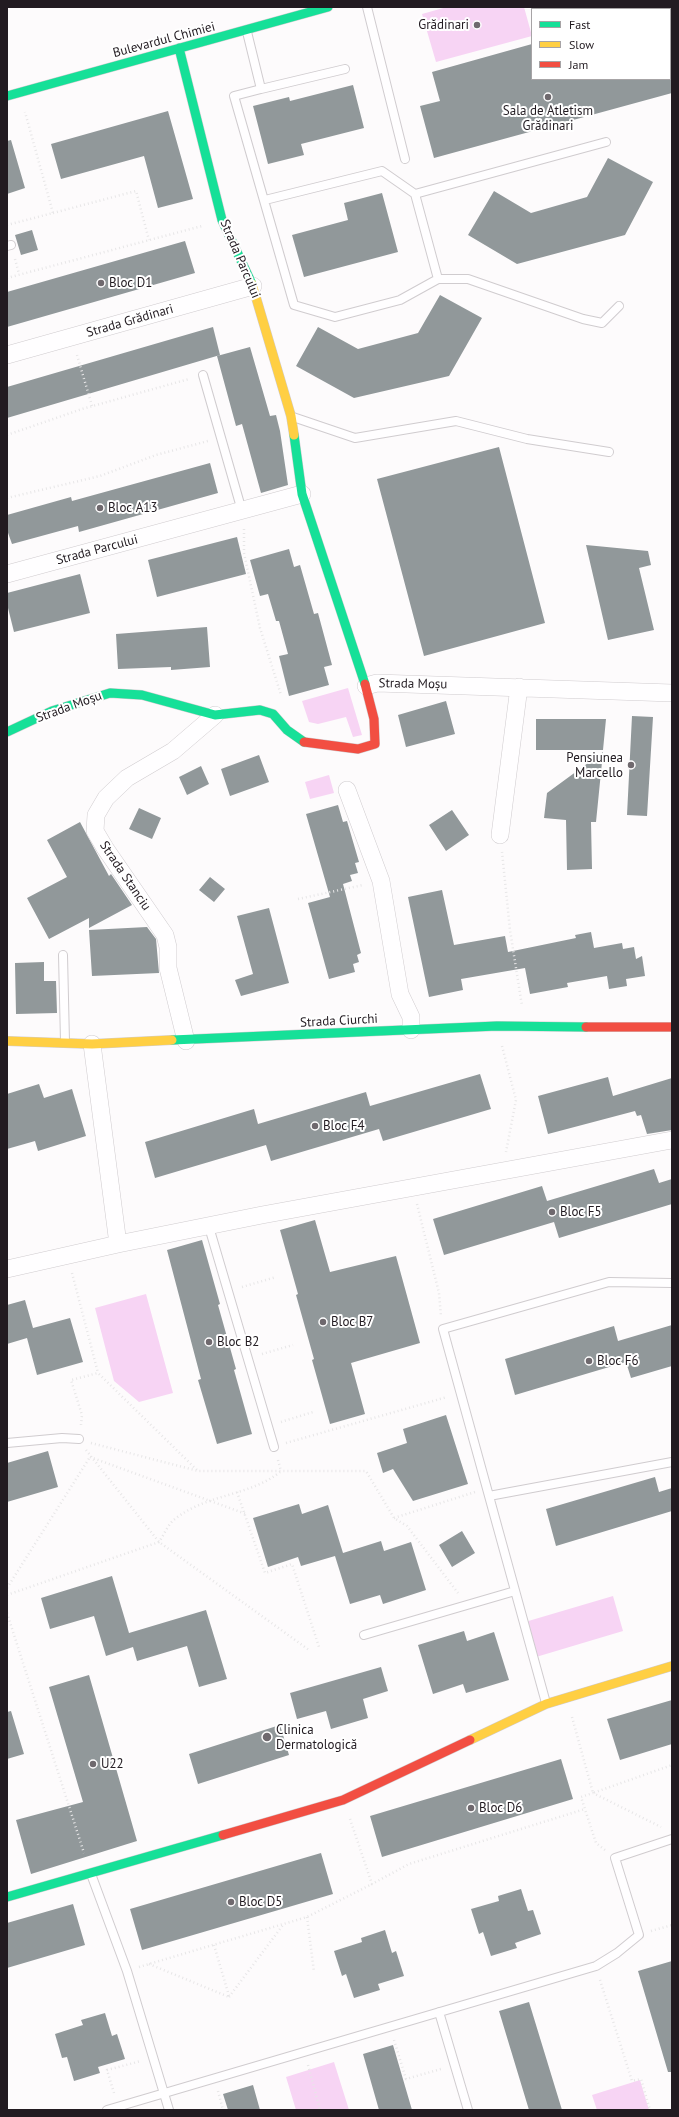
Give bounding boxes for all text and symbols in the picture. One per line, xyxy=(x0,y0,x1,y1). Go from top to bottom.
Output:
legend xyxy=(531,8,671,80)
place label: Grădinari xyxy=(418,17,469,33)
text: Fast xyxy=(569,17,590,32)
street label: Bulevardul Chimiei xyxy=(111,19,217,61)
marker: Grădinari xyxy=(472,20,482,30)
text: Slow xyxy=(569,37,594,52)
text: Jam xyxy=(569,57,588,72)
marker: Sala de Atletism Grădinari xyxy=(543,92,553,102)
place label: Sala de Atletism Grădinari xyxy=(503,103,593,134)
street label: Strada Parcului xyxy=(216,217,264,301)
place label: Bloc D1 xyxy=(109,275,152,291)
marker: Bloc D1 xyxy=(96,278,106,288)
street label: Strada Grădinari xyxy=(85,301,175,341)
place label: Bloc A13 xyxy=(108,500,157,516)
marker: Bloc A13 xyxy=(95,503,105,513)
street label: Strada Parcului xyxy=(54,532,140,568)
street label: Strada Moșu xyxy=(378,676,448,692)
street label: Strada Moșu xyxy=(34,688,104,726)
place label: Pensiunea Marcello xyxy=(566,750,623,781)
marker: Pensiunea Marcello xyxy=(626,760,636,770)
street label: Strada Stanciu xyxy=(96,838,154,914)
street label: Strada Ciurchi xyxy=(300,1011,378,1031)
place label: Bloc F4 xyxy=(323,1118,364,1134)
marker: Bloc F4 xyxy=(310,1121,320,1131)
place label: Bloc F5 xyxy=(560,1204,601,1220)
marker: Bloc F5 xyxy=(547,1207,557,1217)
place label: Bloc B7 xyxy=(331,1314,373,1330)
marker: Bloc B7 xyxy=(318,1317,328,1327)
place label: Bloc B2 xyxy=(217,1334,259,1350)
marker: Bloc B2 xyxy=(204,1337,214,1347)
place label: Bloc F6 xyxy=(597,1353,638,1369)
marker: Bloc F6 xyxy=(584,1356,594,1366)
place label: Clinica Dermatologică xyxy=(276,1722,357,1753)
marker: Clinica Dermatologică xyxy=(261,1731,273,1743)
place label: U22 xyxy=(101,1756,124,1772)
marker: U22 xyxy=(88,1759,98,1769)
place label: Bloc D6 xyxy=(479,1800,522,1816)
marker: Bloc D6 xyxy=(466,1803,476,1813)
place label: Bloc D5 xyxy=(239,1894,282,1910)
marker: Bloc D5 xyxy=(226,1897,236,1907)

